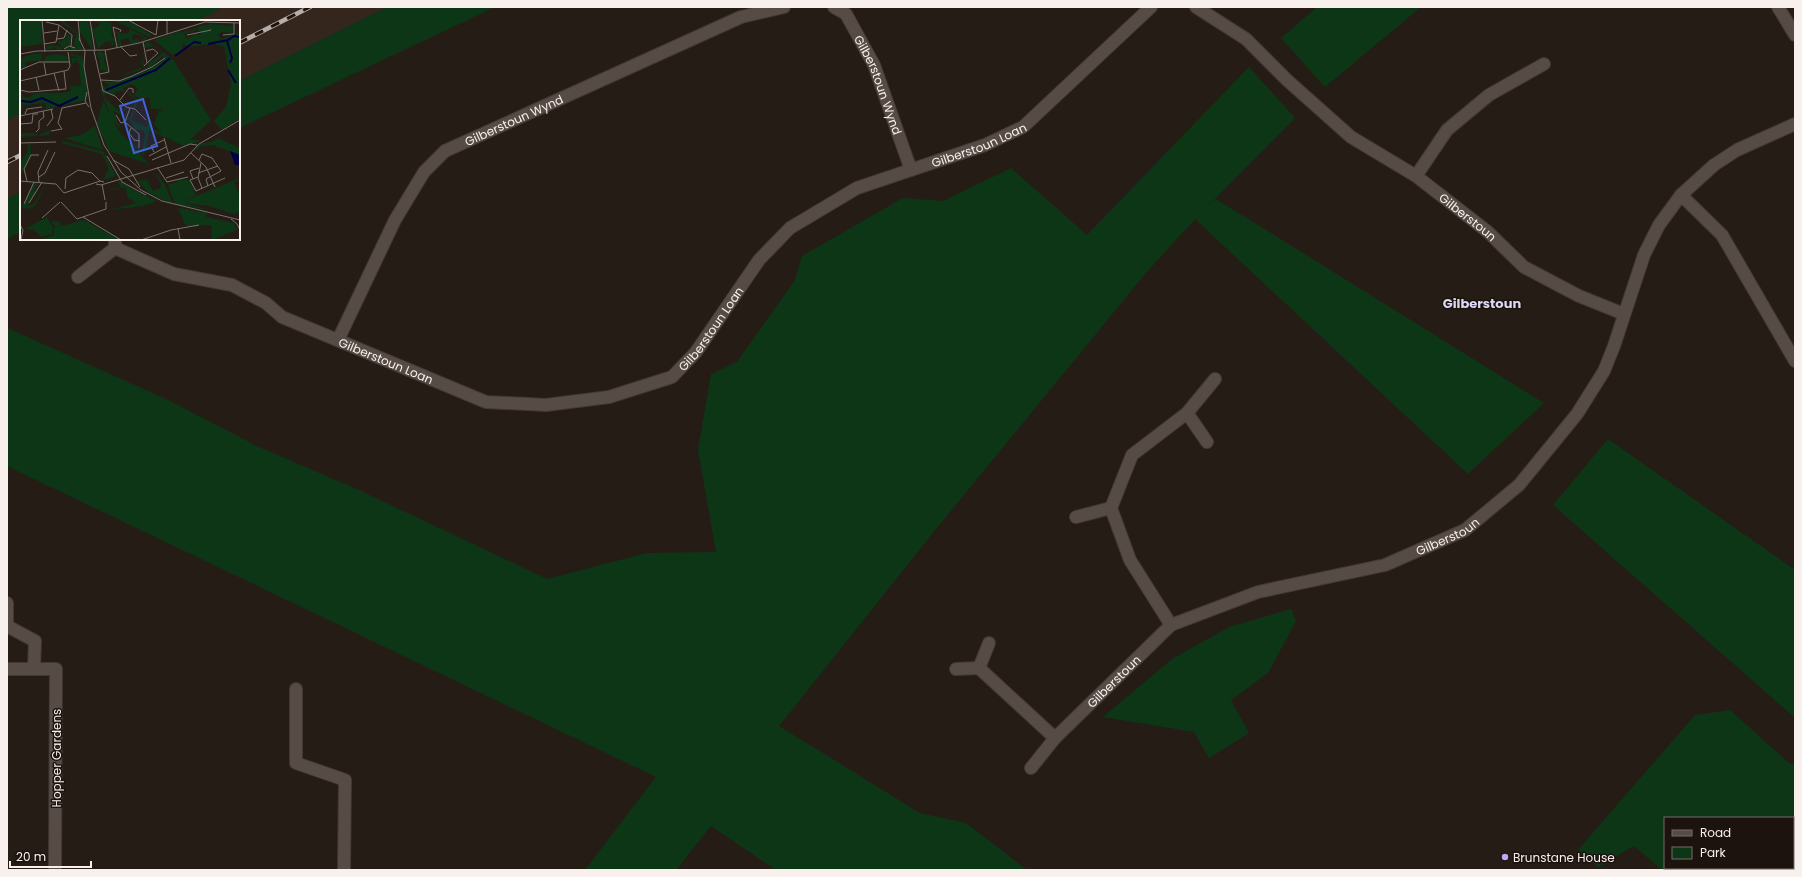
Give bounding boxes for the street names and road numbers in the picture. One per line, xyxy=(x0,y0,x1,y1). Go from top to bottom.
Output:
street label: Gilberstoun Wynd xyxy=(851,32,906,137)
street label: Gilberstoun Wynd xyxy=(462,90,566,150)
street label: Gilberstoun Loan xyxy=(929,118,1029,171)
street label: Gilberstoun xyxy=(1436,189,1501,245)
street label: Gilberstoun Loan xyxy=(674,283,747,375)
street label: Gilberstoun Loan xyxy=(336,333,436,388)
street label: Gilberstoun xyxy=(1413,513,1483,559)
street label: Gilberstoun xyxy=(1083,651,1144,711)
street label: Hopper Gardens xyxy=(48,709,65,807)

